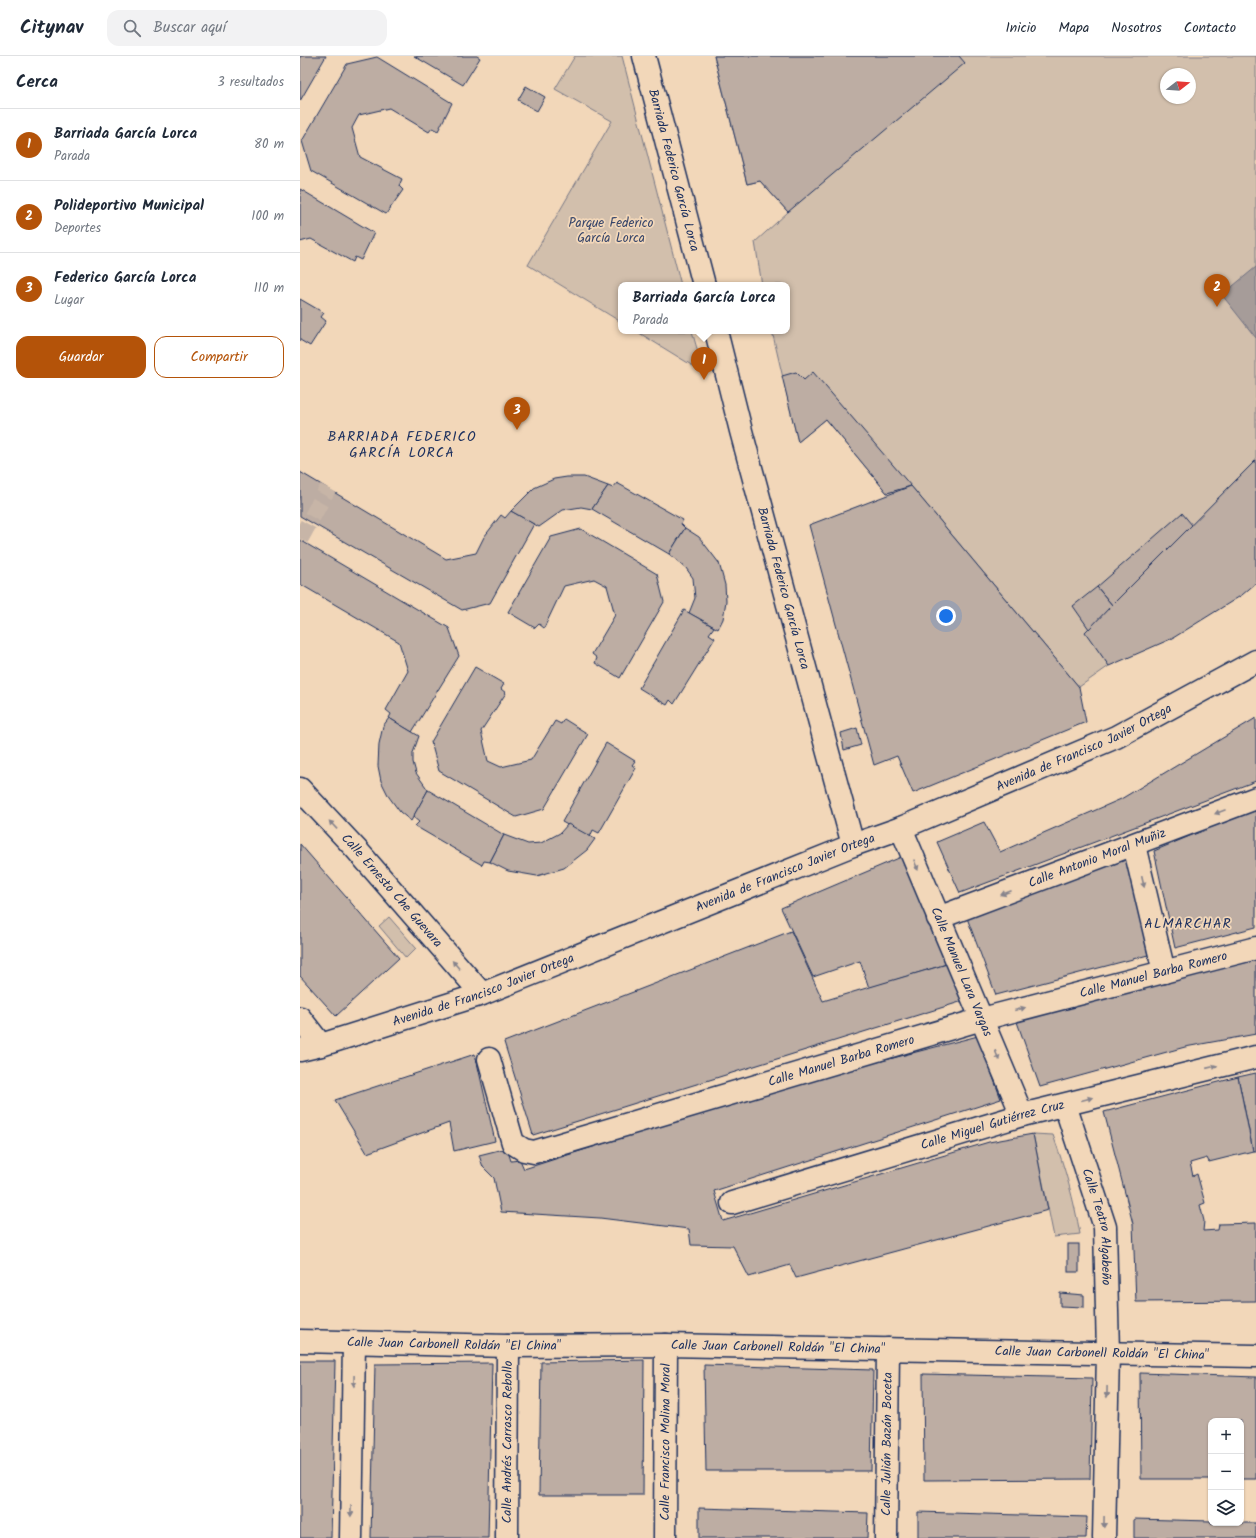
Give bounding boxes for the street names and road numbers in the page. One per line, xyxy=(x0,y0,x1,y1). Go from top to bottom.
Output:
street label: Barriada Federico García Lorca xyxy=(643,87,705,254)
street label: Barriada Federico García Lorca xyxy=(752,505,816,672)
street label: Avenida de Francisco Javier Ortega xyxy=(993,698,1176,797)
street label: Calle Antonio Moral Muñiz xyxy=(1025,822,1169,894)
street label: Avenida de Francisco Javier Ortega xyxy=(692,828,878,918)
street label: Calle Ernesto Che Guevara xyxy=(336,829,448,952)
street label: Calle Manuel Lara Vargas xyxy=(925,904,999,1040)
street label: Calle Manuel Barba Romero xyxy=(1077,945,1230,1004)
street label: Avenida de Francisco Javier Ortega xyxy=(390,948,577,1032)
street label: Calle Manuel Barba Romero xyxy=(765,1029,917,1093)
street label: Calle Miguel Gutiérrez Cruz xyxy=(918,1094,1067,1156)
street label: Calle Teatro Algabeño xyxy=(1076,1166,1117,1286)
street label: Calle Juan Carbonell Roldán "El China" xyxy=(347,1332,562,1357)
street label: Calle Juan Carbonell Roldán "El China" xyxy=(671,1335,886,1360)
street label: Calle Juan Carbonell Roldán "El China" xyxy=(995,1341,1210,1366)
street label: Calle Andrés Carrasco Rebollo xyxy=(497,1360,518,1524)
street label: Calle Francisco Molina Moral xyxy=(655,1363,676,1521)
street label: Calle Julián Bazán Boceta xyxy=(876,1372,898,1516)

